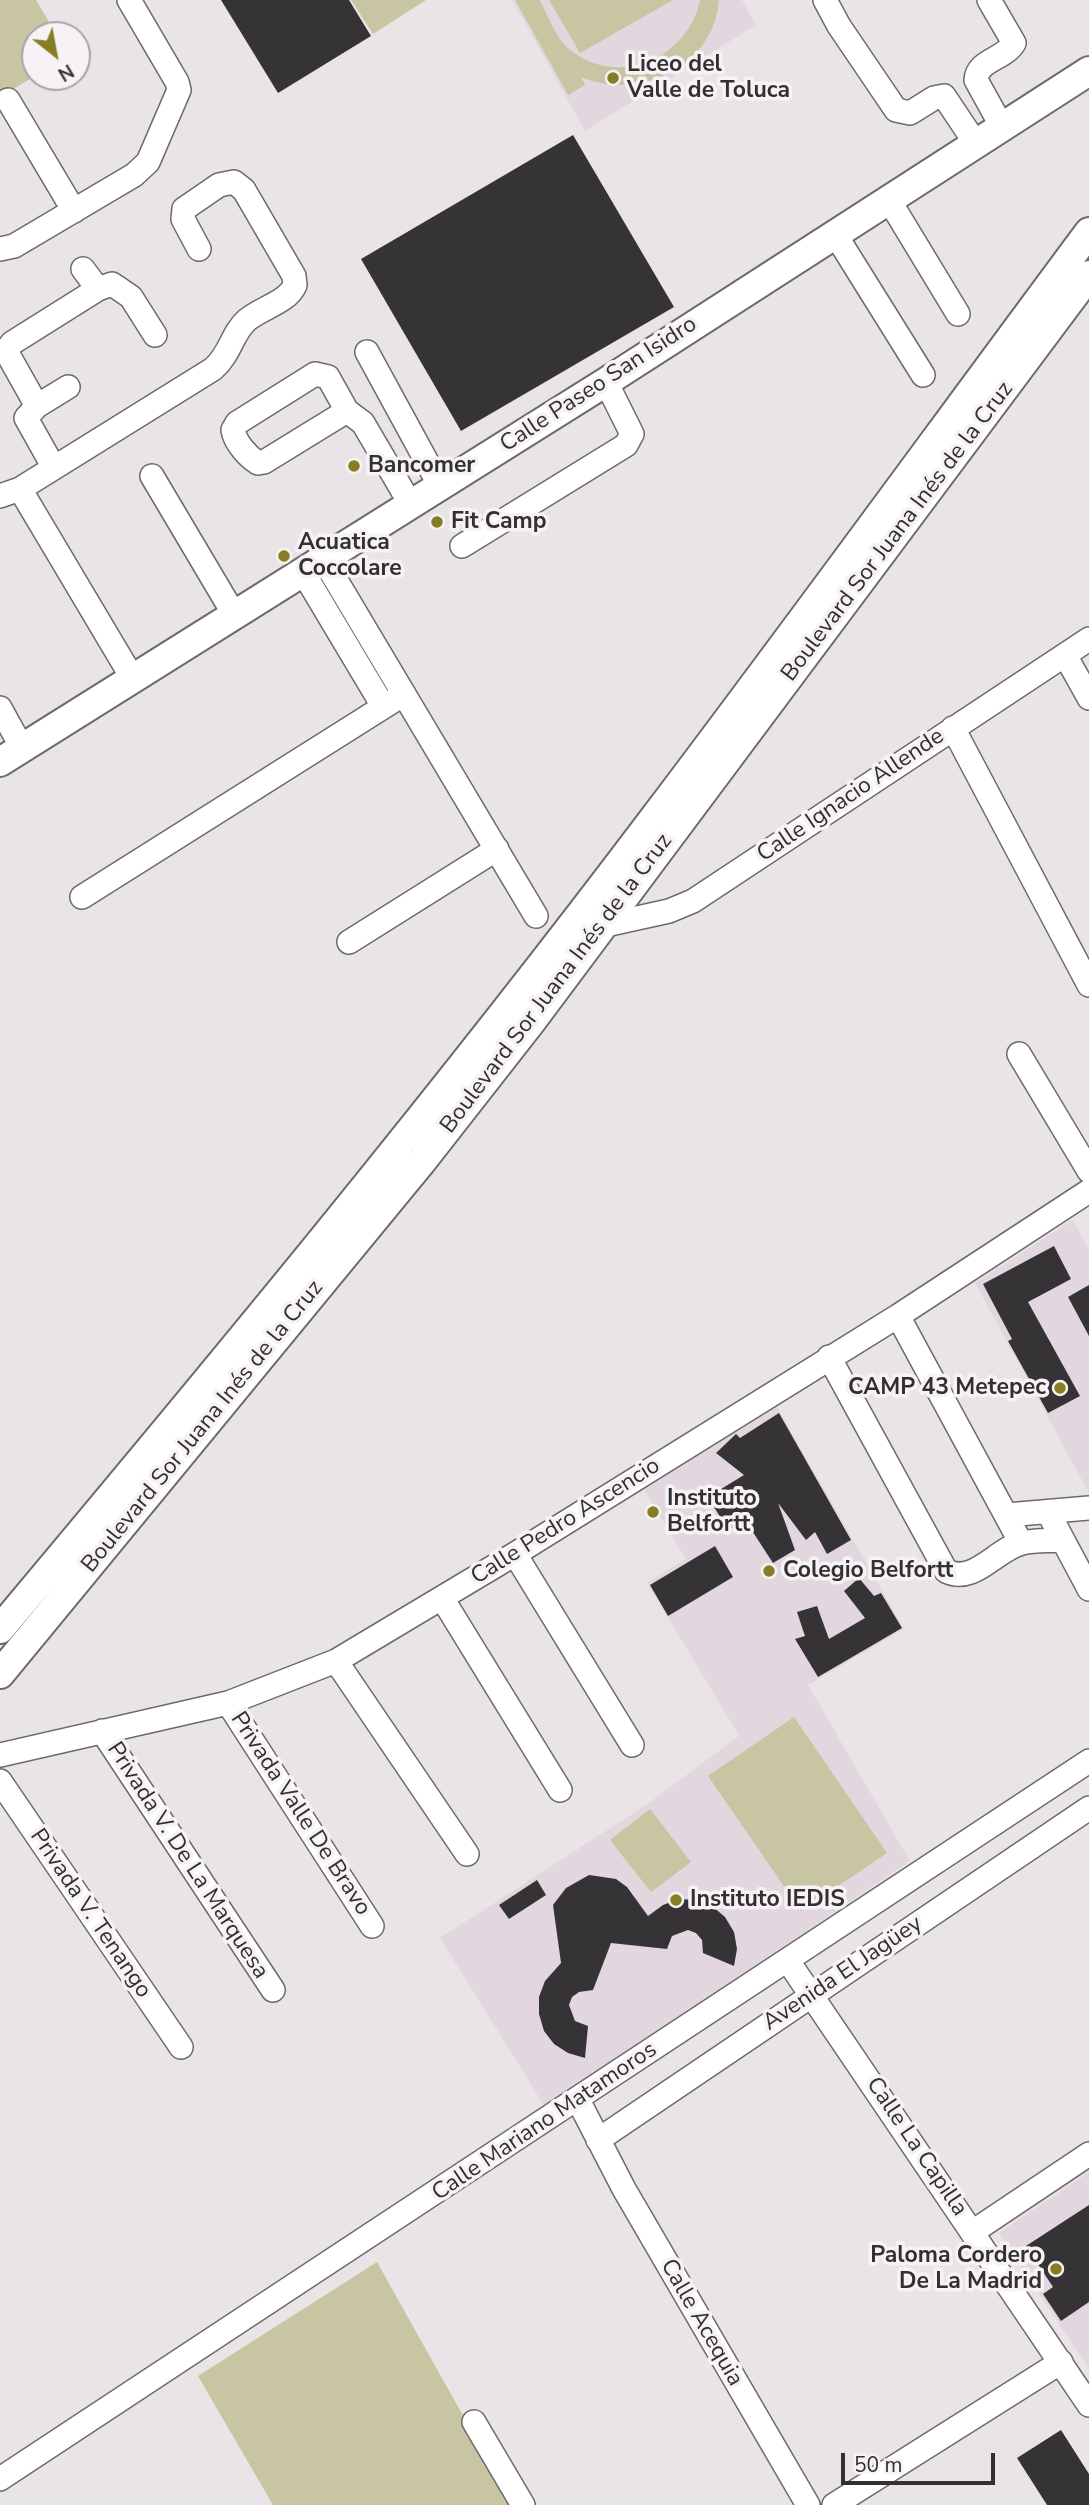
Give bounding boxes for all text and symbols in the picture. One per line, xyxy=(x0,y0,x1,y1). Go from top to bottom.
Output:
north arrow xyxy=(21,21,91,91)
place label: Liceo del Valle de Toluca xyxy=(627,51,790,105)
text: N xyxy=(53,57,79,87)
marker: Liceo del Valle de Toluca xyxy=(605,70,621,86)
street label: Calle Paseo San Isidro xyxy=(495,311,703,459)
street label: Boulevard Sor Juana Inés de la Cruz xyxy=(776,377,1020,687)
place label: Bancomer xyxy=(368,452,475,480)
marker: Bancomer xyxy=(346,458,362,474)
place label: Fit Camp xyxy=(451,508,547,536)
marker: Fit Camp xyxy=(429,514,445,530)
place label: Acuatica Coccolare xyxy=(298,529,402,583)
marker: Acuatica Coccolare xyxy=(276,548,292,564)
street label: Calle Ignacio Allende xyxy=(752,723,950,869)
street label: Boulevard Sor Juana Inés de la Cruz xyxy=(435,829,679,1139)
street label: Boulevard Sor Juana Inés de la Cruz xyxy=(77,1275,329,1579)
place label: CAMP 43 Metepec xyxy=(848,1374,1046,1402)
marker: CAMP 43 Metepec xyxy=(1052,1380,1068,1396)
street label: Calle Pedro Ascencio xyxy=(466,1453,666,1591)
place label: Instituto Belfortt xyxy=(667,1485,757,1539)
marker: Instituto Belfortt xyxy=(645,1504,661,1520)
place label: Colegio Belfortt xyxy=(783,1557,953,1585)
marker: Colegio Belfortt xyxy=(761,1563,777,1579)
street label: Privada Valle De Bravo xyxy=(224,1707,376,1921)
street label: Privada V. De La Marquesa xyxy=(100,1738,274,1984)
street label: Privada V. Tenango xyxy=(23,1824,157,2004)
place label: Instituto IEDIS xyxy=(690,1886,845,1914)
marker: Instituto IEDIS xyxy=(668,1892,684,1908)
street label: Avenida El Jagüey xyxy=(758,1911,928,2037)
street label: Calle Mariano Matamoros xyxy=(428,2037,662,2207)
street label: Calle La Capilla xyxy=(859,2072,973,2222)
place label: Paloma Cordero De La Madrid xyxy=(870,2242,1042,2296)
street label: Calle Acequia xyxy=(654,2255,748,2391)
marker: Paloma Cordero De La Madrid xyxy=(1048,2261,1064,2277)
scale bar xyxy=(844,2438,998,2482)
text: 50 m xyxy=(854,2451,903,2479)

